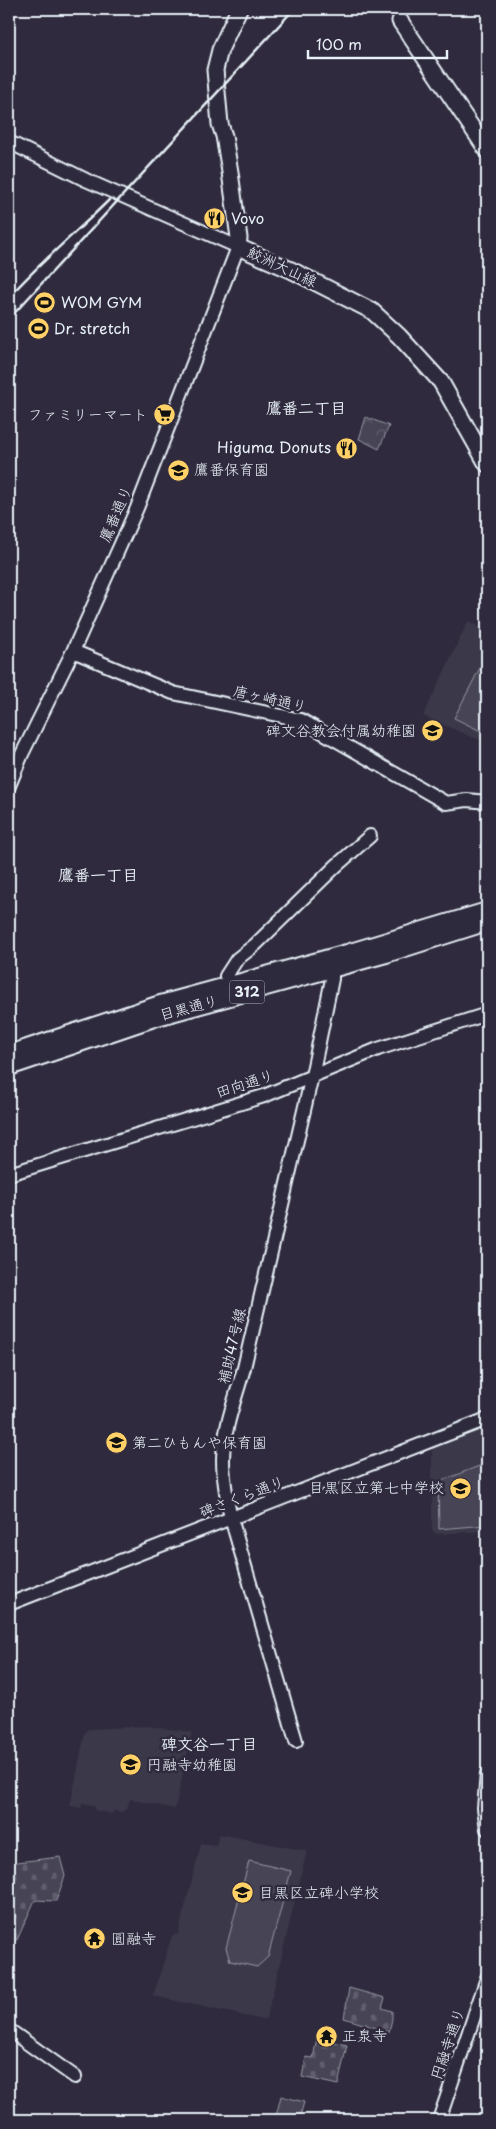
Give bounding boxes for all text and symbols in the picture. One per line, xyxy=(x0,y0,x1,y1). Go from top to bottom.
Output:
scale bar xyxy=(308,28,447,60)
text: 100 m xyxy=(316,32,362,55)
place label: Vovo xyxy=(231,206,264,229)
restaurant icon: Vovo xyxy=(203,207,227,231)
street label: 鮫洲大山線 xyxy=(244,239,321,292)
place label: WOM GYM xyxy=(61,290,142,313)
sports icon: WOM GYM xyxy=(33,291,57,315)
place label: Dr. stretch xyxy=(54,316,130,339)
sports icon: Dr. stretch xyxy=(26,317,50,341)
district label: 鷹番二丁目 xyxy=(266,395,346,419)
place label: ファミリーマート xyxy=(28,402,148,425)
supermarket icon: ファミリーマート xyxy=(152,403,176,427)
place label: Higuma Donuts xyxy=(217,435,331,458)
restaurant icon: Higuma Donuts xyxy=(335,436,359,460)
place label: 鷹番保育園 xyxy=(194,457,269,480)
school or university icon: 鷹番保育園 xyxy=(166,458,190,482)
street label: 鷹番通り xyxy=(92,481,137,546)
street label: 唐ヶ崎通り xyxy=(231,678,309,717)
place label: 碑文谷教会付属幼稚園 xyxy=(266,718,416,741)
school or university icon: 碑文谷教会付属幼稚園 xyxy=(420,719,444,743)
district label: 鷹番一丁目 xyxy=(58,862,138,886)
road number: 312 xyxy=(230,980,264,1004)
street label: 目黒通り xyxy=(157,988,221,1025)
street label: 田向通り xyxy=(212,1062,277,1103)
street label: 補助47号線 xyxy=(211,1305,250,1386)
place label: 第二ひもんや保育園 xyxy=(132,1430,267,1453)
school or university icon: 第二ひもんや保育園 xyxy=(104,1431,128,1455)
street label: 碑さくら通り xyxy=(195,1469,288,1522)
place label: 目黒区立第七中学校 xyxy=(309,1475,444,1498)
school or university icon: 目黒区立第七中学校 xyxy=(448,1476,472,1500)
district label: 碑文谷一丁目 xyxy=(161,1731,257,1755)
place label: 円融寺幼稚園 xyxy=(147,1752,237,1775)
school or university icon: 円融寺幼稚園 xyxy=(119,1753,143,1777)
place label: 目黒区立碑小学校 xyxy=(259,1880,379,1903)
school or university icon: 目黒区立碑小学校 xyxy=(231,1881,255,1905)
place label: 圓融寺 xyxy=(111,1926,156,1949)
temple icon: 圓融寺 xyxy=(83,1927,107,1951)
street label: 円融寺通り xyxy=(423,2004,470,2083)
place label: 正泉寺 xyxy=(342,2023,387,2046)
temple icon: 正泉寺 xyxy=(314,2024,338,2048)

